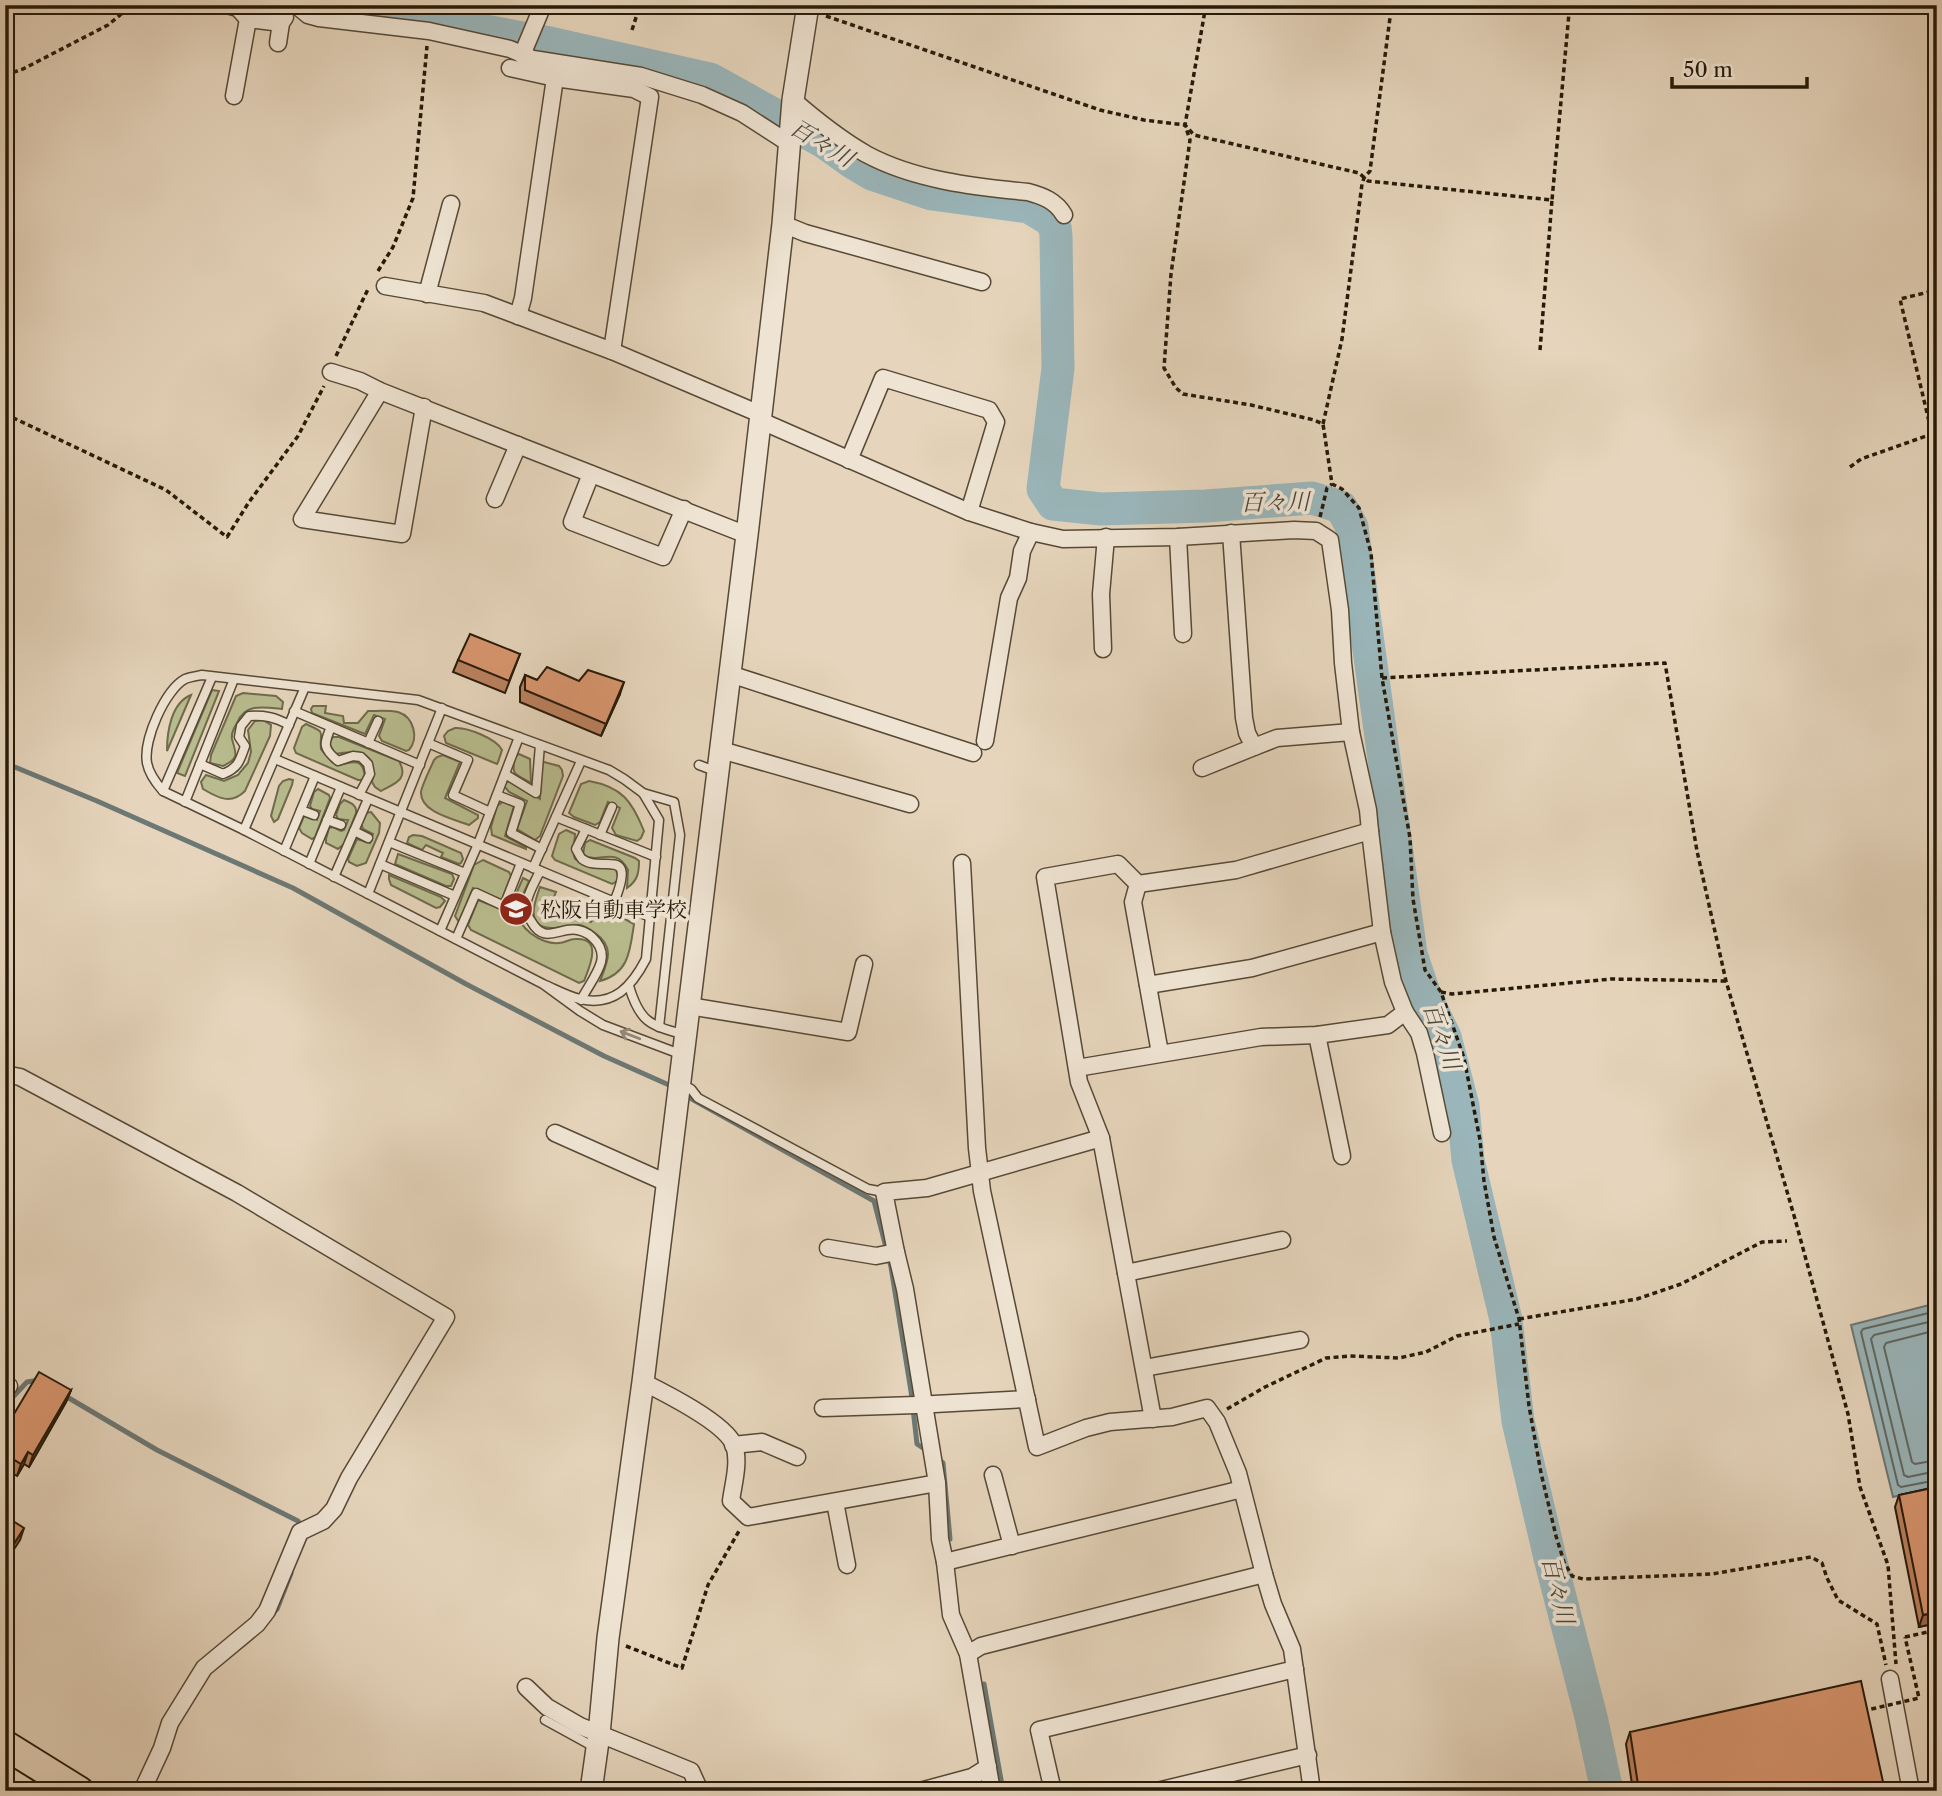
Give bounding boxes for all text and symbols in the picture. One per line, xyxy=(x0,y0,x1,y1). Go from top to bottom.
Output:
scale bar xyxy=(1672,46,1807,90)
text: 50 m xyxy=(1683,57,1733,82)
water label: 百々川 xyxy=(785,113,861,174)
water label: 百々川 xyxy=(1240,487,1313,517)
school or university icon: 松阪自動車学校 xyxy=(497,890,535,928)
place label: 松阪自動車学校 xyxy=(540,897,687,922)
water label: 百々川 xyxy=(1418,999,1467,1076)
one-way arrow xyxy=(620,1028,642,1041)
water label: 百々川 xyxy=(1536,1553,1581,1630)

